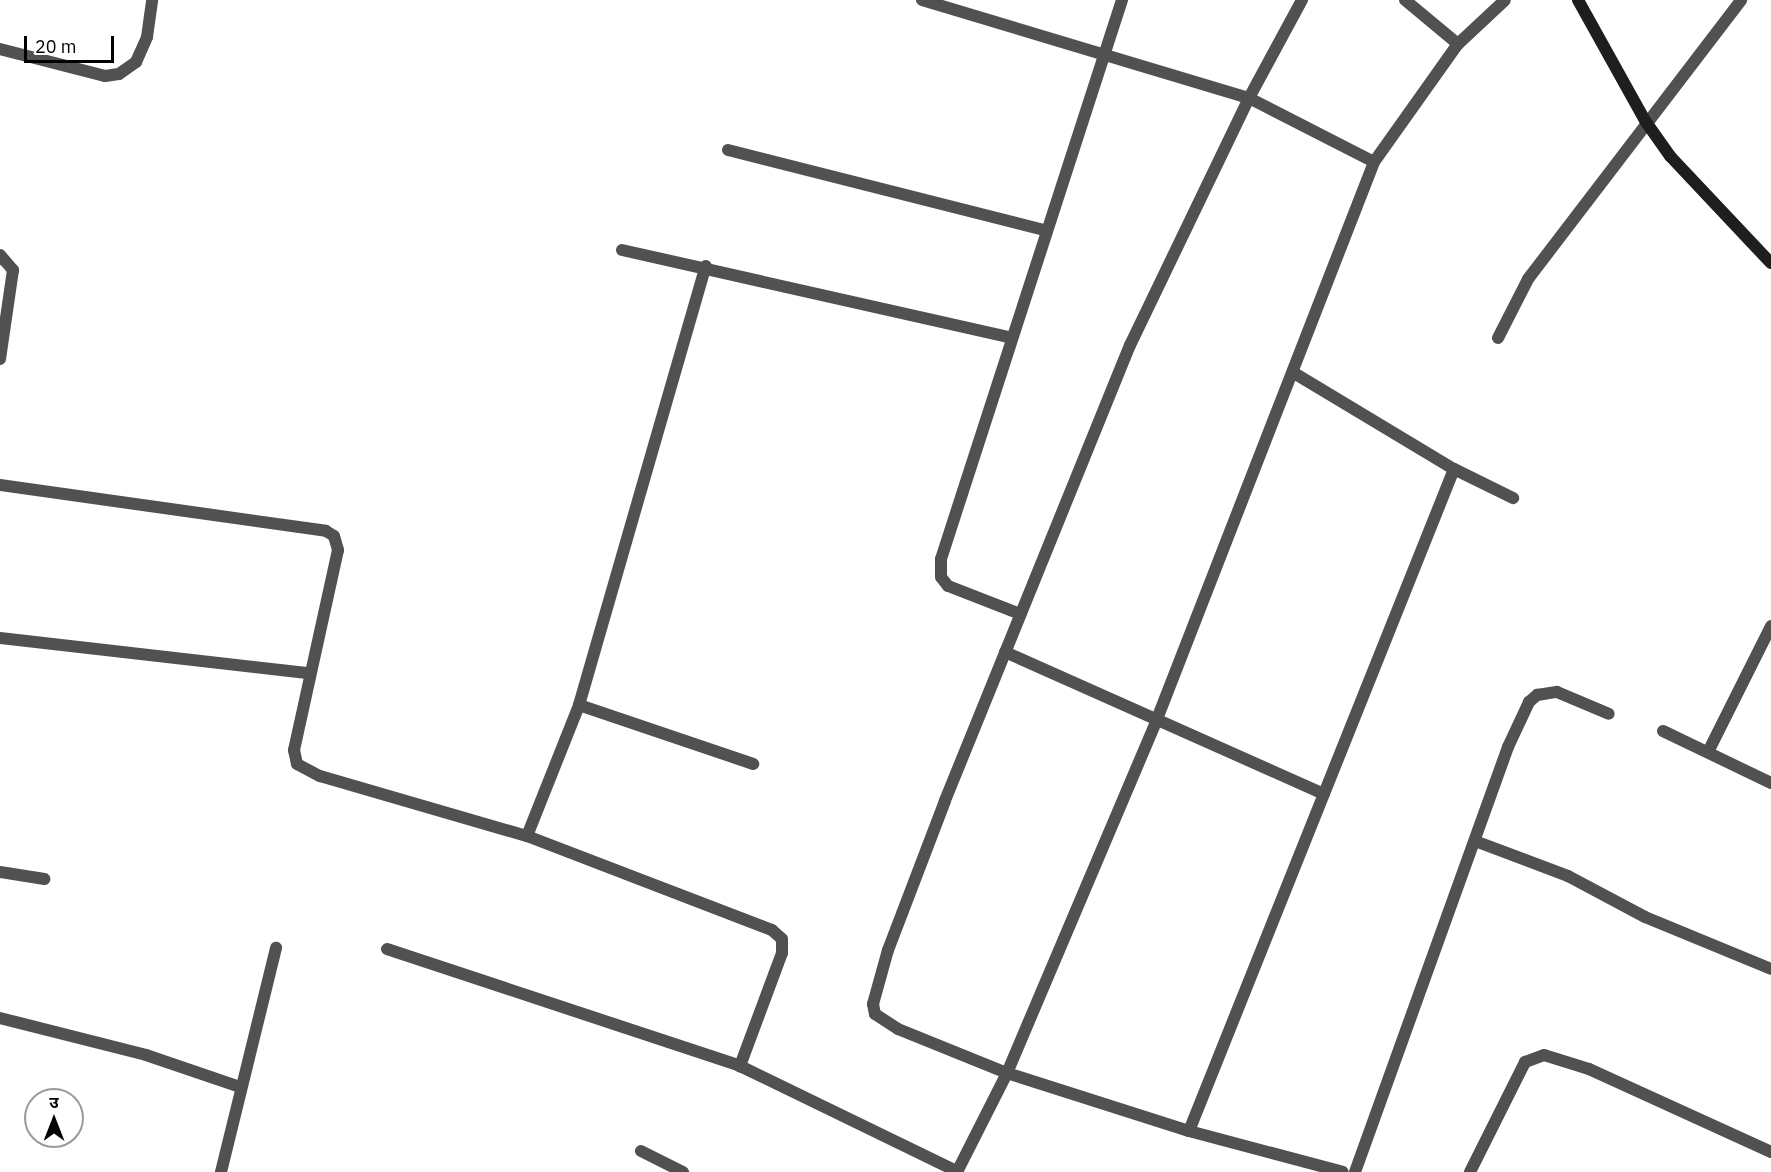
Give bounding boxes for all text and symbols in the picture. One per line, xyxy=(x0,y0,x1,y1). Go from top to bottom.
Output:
scale bar xyxy=(27,24,117,62)
text: 20 m xyxy=(35,35,77,58)
north arrow xyxy=(24,1088,84,1148)
text: उ xyxy=(49,1092,59,1112)

